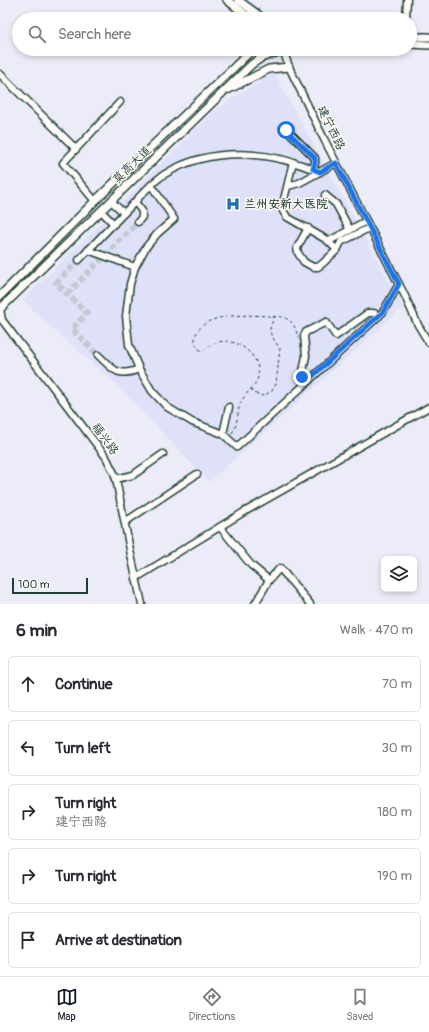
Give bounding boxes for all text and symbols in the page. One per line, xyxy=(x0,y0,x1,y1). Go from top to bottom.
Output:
search box xyxy=(12,12,417,56)
icon: search xyxy=(26,23,48,45)
text: Search here xyxy=(58,25,131,44)
street label: 建宁西路 xyxy=(314,103,348,153)
route start xyxy=(277,121,295,139)
street label: 莫高大道 xyxy=(110,143,154,187)
hospital icon: 兰州安新大医院 xyxy=(225,196,241,212)
place label: 兰州安新大医院 xyxy=(244,197,328,212)
route end xyxy=(293,368,311,386)
street label: 福兴路 xyxy=(88,420,122,458)
map controls xyxy=(381,556,417,592)
button: layers xyxy=(381,556,417,592)
scale bar xyxy=(12,576,88,595)
text: 100 m xyxy=(18,578,49,591)
text: 6 min xyxy=(16,620,57,641)
text: Walk · 470 m xyxy=(340,622,413,638)
icon: ahead xyxy=(17,673,39,695)
text: Continue xyxy=(55,675,113,694)
text: 70 m xyxy=(382,676,412,692)
icon: left xyxy=(17,737,39,759)
text: Turn left xyxy=(55,739,111,758)
text: 30 m xyxy=(382,740,412,756)
text: Turn right xyxy=(55,794,116,813)
icon: right xyxy=(17,801,39,823)
text: 180 m xyxy=(377,804,412,820)
text: 建宁西路 xyxy=(55,814,107,830)
icon: right xyxy=(17,865,39,887)
text: Turn right xyxy=(55,867,116,886)
text: 190 m xyxy=(377,868,412,884)
icon: arrive xyxy=(17,929,39,951)
text: Arrive at destination xyxy=(55,931,182,950)
tab: Map xyxy=(56,986,78,1023)
tab: Directions xyxy=(189,986,235,1023)
tab: Saved xyxy=(346,986,373,1023)

